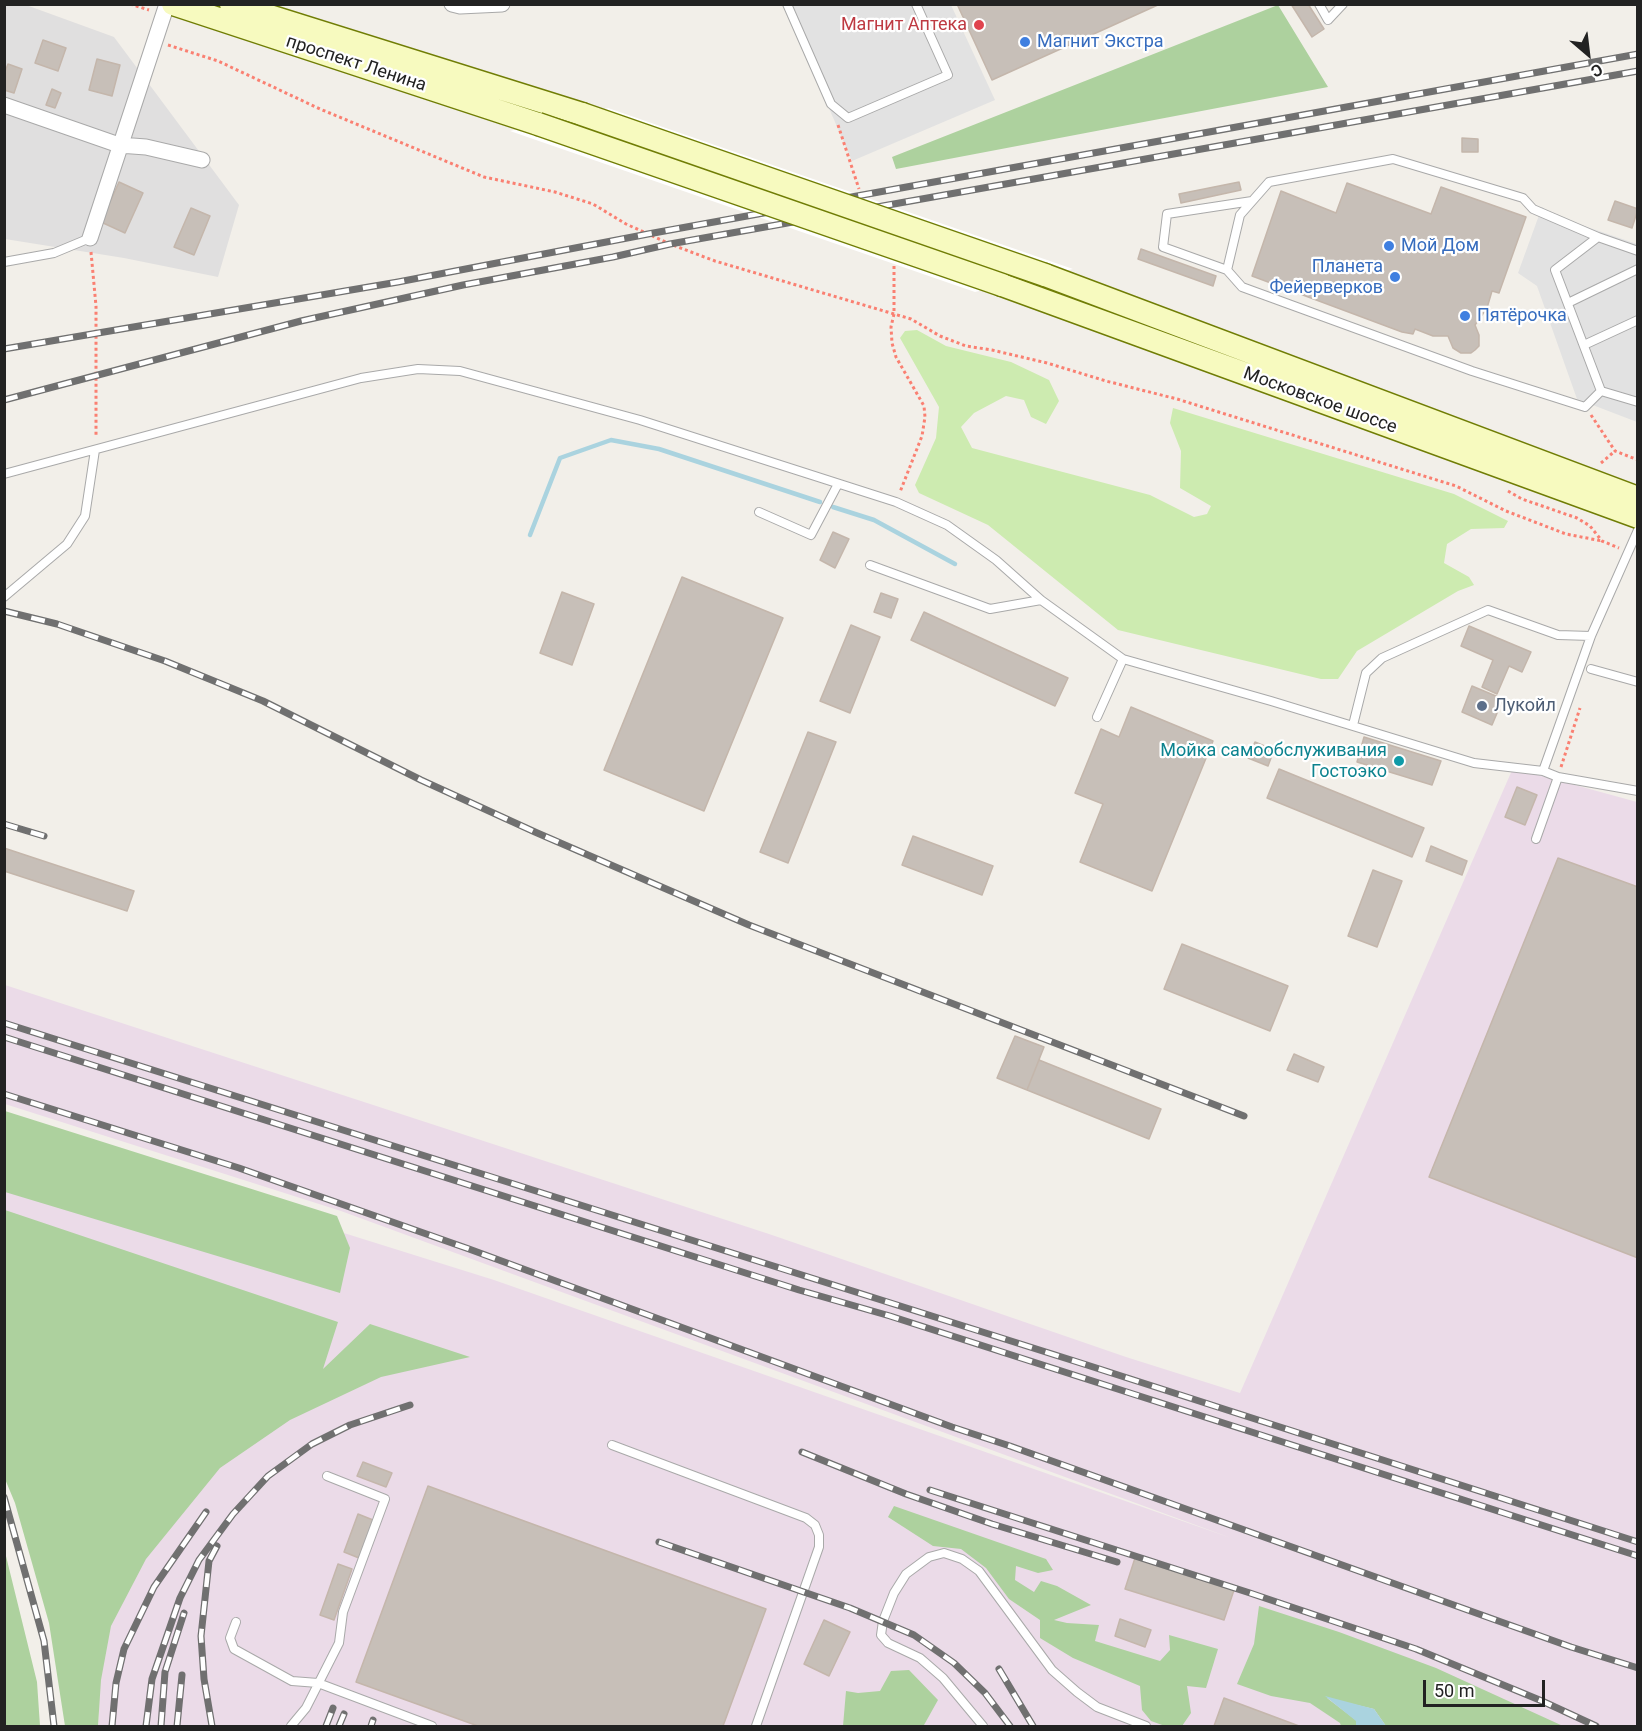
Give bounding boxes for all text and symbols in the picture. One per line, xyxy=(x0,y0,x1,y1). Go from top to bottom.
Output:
place label: Магнит Аптека xyxy=(841,14,967,36)
marker: Магнит Аптека xyxy=(972,18,986,32)
north arrow xyxy=(1558,24,1618,84)
street label: проспект Ленина xyxy=(283,31,429,97)
place label: Магнит Экстра xyxy=(1037,31,1164,53)
marker: Магнит Экстра xyxy=(1018,35,1032,49)
text: С xyxy=(1588,59,1606,81)
place label: Мой Дом xyxy=(1401,235,1479,257)
marker: Мой Дом xyxy=(1382,239,1396,253)
place label: Планета Фейерверков xyxy=(1269,256,1383,298)
marker: Планета Фейерверков xyxy=(1388,270,1402,284)
place label: Пятёрочка xyxy=(1477,305,1567,327)
marker: Пятёрочка xyxy=(1458,309,1472,323)
street label: Московское шоссе xyxy=(1240,363,1400,439)
place label: Лукойл xyxy=(1494,695,1556,717)
marker: Лукойл xyxy=(1475,699,1489,713)
place label: Мойка самообслуживания Гостоэко xyxy=(1160,740,1387,783)
marker: Мойка самообслуживания Гостоэко xyxy=(1392,754,1406,768)
scale bar xyxy=(1426,1668,1548,1706)
text: 50 m xyxy=(1434,1680,1474,1701)

